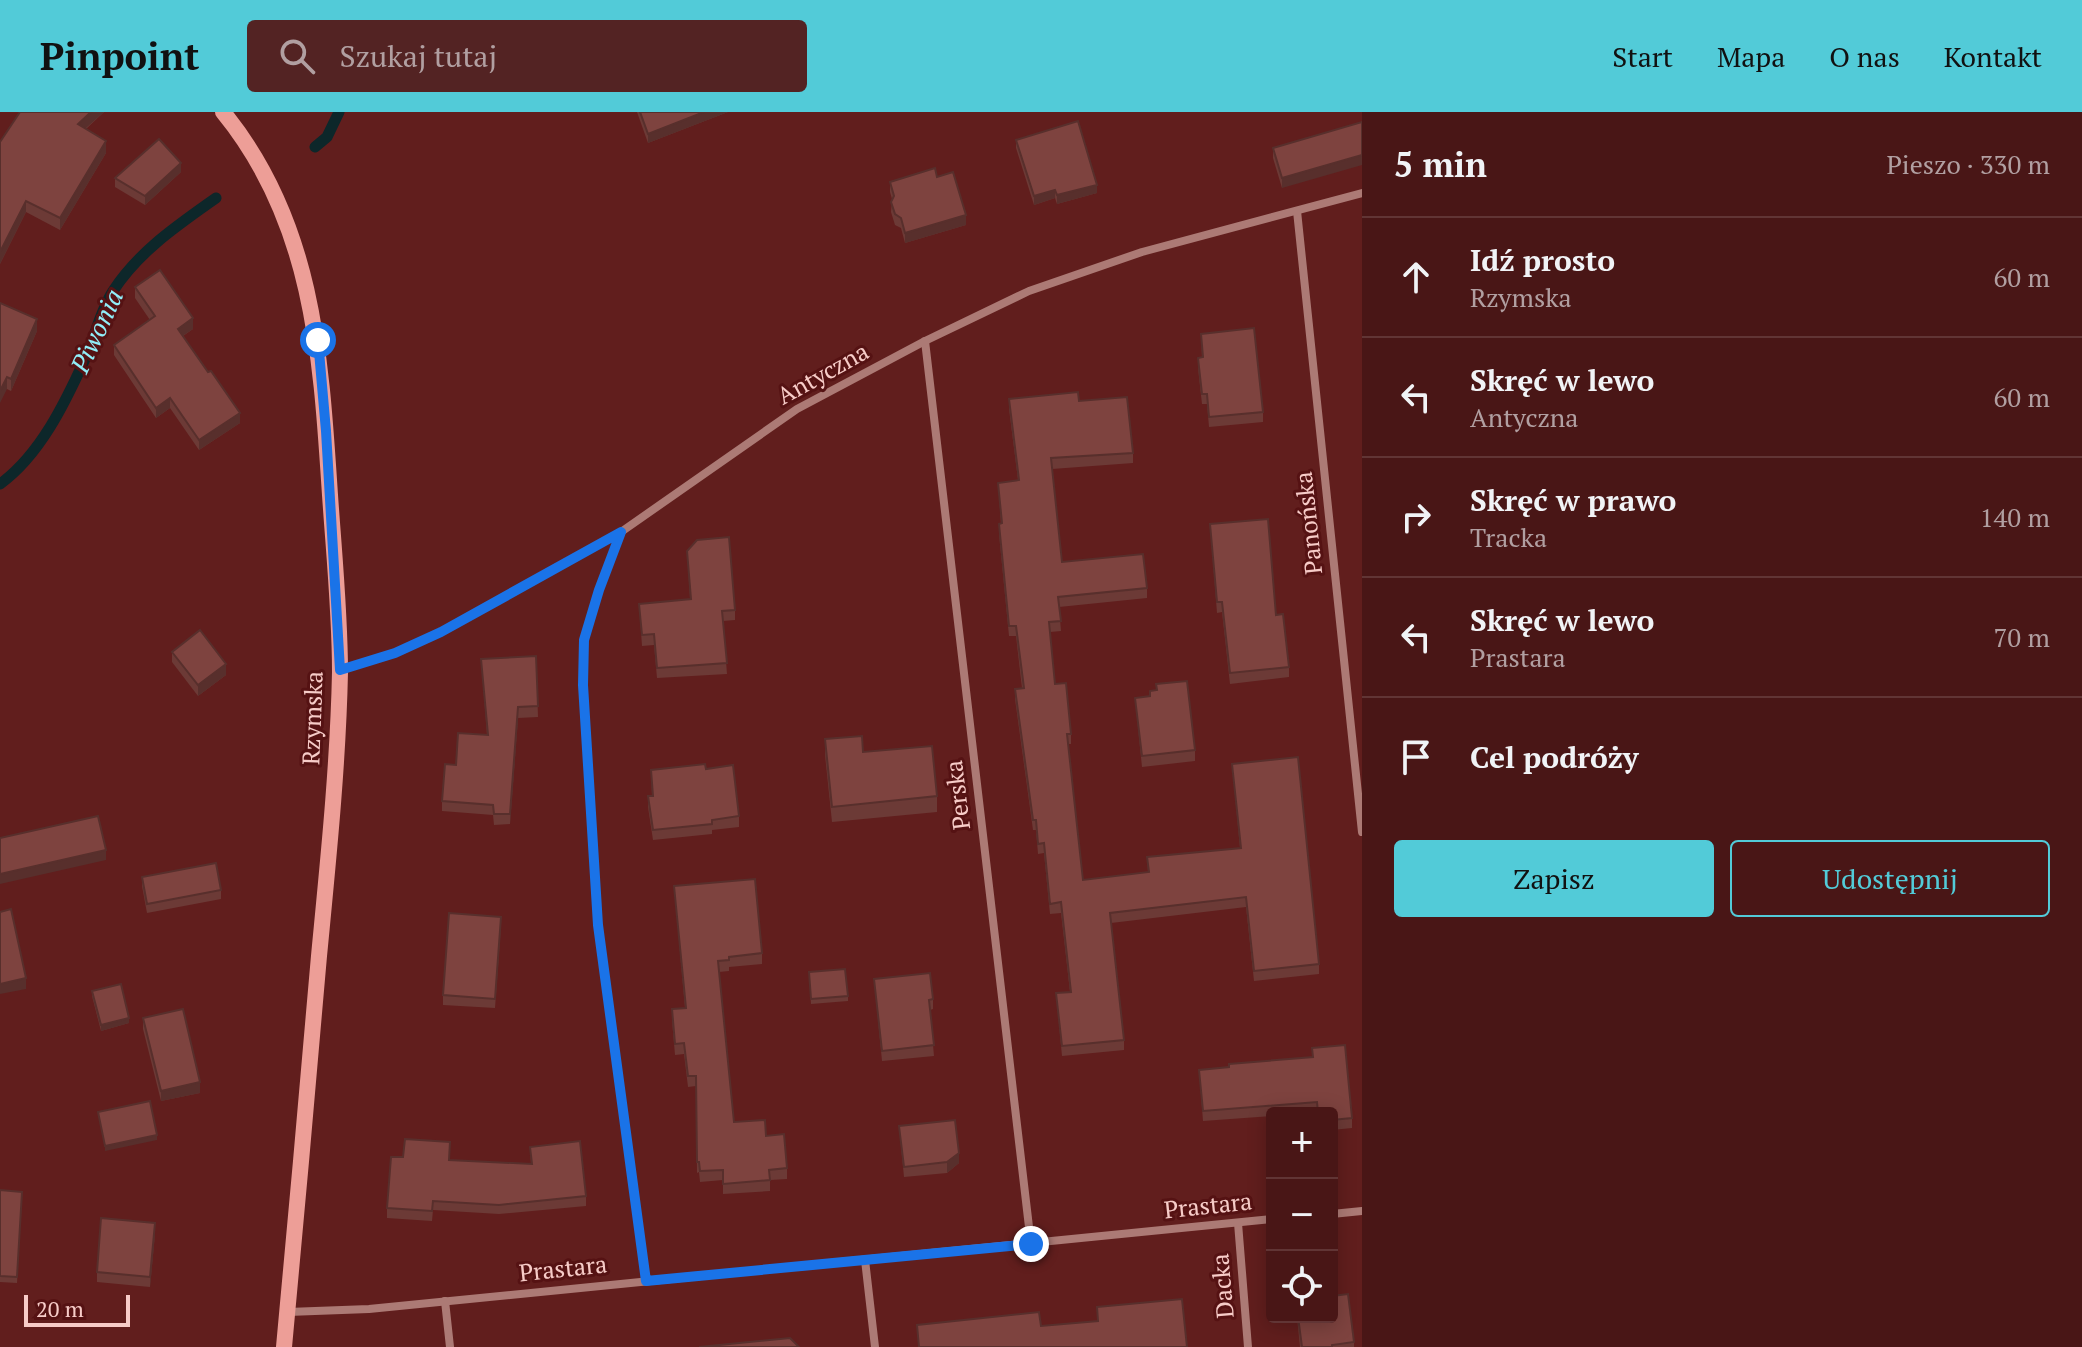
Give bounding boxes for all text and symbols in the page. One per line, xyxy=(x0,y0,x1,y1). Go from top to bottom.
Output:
search box xyxy=(247,20,807,92)
text: Pinpoint xyxy=(40,31,199,81)
icon: search xyxy=(275,34,319,78)
text: Szukaj tutaj xyxy=(339,36,497,76)
text: Start xyxy=(1612,38,1673,75)
text: Mapa xyxy=(1717,38,1785,75)
text: O nas xyxy=(1829,38,1900,75)
text: Kontakt xyxy=(1944,38,2042,75)
text: 5 min xyxy=(1394,142,1487,187)
text: Pieszo · 330 m xyxy=(1886,147,2050,181)
text: Idź prosto xyxy=(1470,240,1615,280)
icon: ahead xyxy=(1394,255,1438,299)
text: 60 m xyxy=(1994,260,2050,294)
text: Rzymska xyxy=(1470,280,1572,314)
water label: Piwonia xyxy=(61,283,130,379)
route start xyxy=(300,322,336,358)
street label: Antyczna xyxy=(771,335,874,411)
text: Skręć w lewo xyxy=(1470,360,1654,400)
icon: left xyxy=(1394,375,1438,419)
text: 60 m xyxy=(1994,380,2050,414)
text: Antyczna xyxy=(1470,400,1578,434)
street label: Panońska xyxy=(1287,470,1329,576)
text: Skręć w prawo xyxy=(1470,480,1676,520)
icon: right xyxy=(1394,495,1438,539)
text: 140 m xyxy=(1980,500,2050,534)
text: Tracka xyxy=(1470,520,1547,554)
text: Skręć w lewo xyxy=(1470,600,1654,640)
icon: left xyxy=(1394,615,1438,659)
text: 70 m xyxy=(1994,620,2050,654)
text: Prastara xyxy=(1470,640,1566,674)
street label: Rzymska xyxy=(294,670,330,765)
icon: arrive xyxy=(1394,735,1438,779)
text: Cel podróży xyxy=(1470,737,1639,777)
street label: Perska xyxy=(937,759,977,832)
button: Zapisz xyxy=(1394,840,1714,917)
button: Udostępnij xyxy=(1730,840,2050,917)
map controls xyxy=(1266,1107,1338,1323)
button: + xyxy=(1266,1107,1338,1179)
button: − xyxy=(1266,1179,1338,1251)
street label: Prastara xyxy=(1162,1184,1254,1226)
route end xyxy=(1013,1226,1049,1262)
street label: Prastara xyxy=(517,1247,609,1289)
button: locate xyxy=(1266,1251,1338,1323)
street label: Dacka xyxy=(1203,1252,1241,1320)
scale bar xyxy=(24,1291,130,1327)
text: 20 m xyxy=(36,1294,84,1323)

